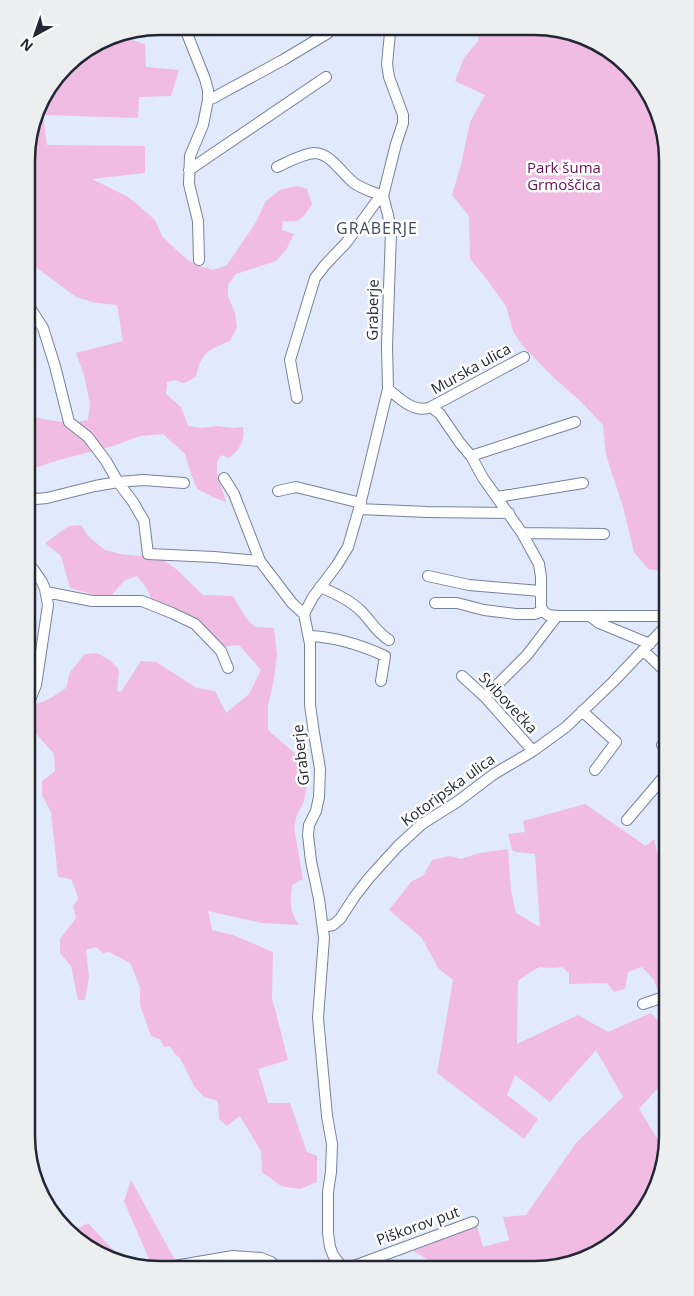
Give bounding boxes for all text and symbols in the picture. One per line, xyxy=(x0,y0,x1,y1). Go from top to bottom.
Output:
north arrow xyxy=(10,10,60,60)
text: N xyxy=(16,34,37,56)
park label: Park šuma Grmoščica xyxy=(527,157,601,194)
district label: GRABERJE xyxy=(336,217,418,239)
street label: Graberje xyxy=(361,279,383,341)
street label: Murska ulica xyxy=(427,338,514,398)
street label: Svibovečka xyxy=(475,667,542,737)
street label: Graberje xyxy=(287,724,313,787)
street label: Kotoripska ulica xyxy=(397,748,498,830)
street label: Piškorov put xyxy=(373,1201,462,1249)

